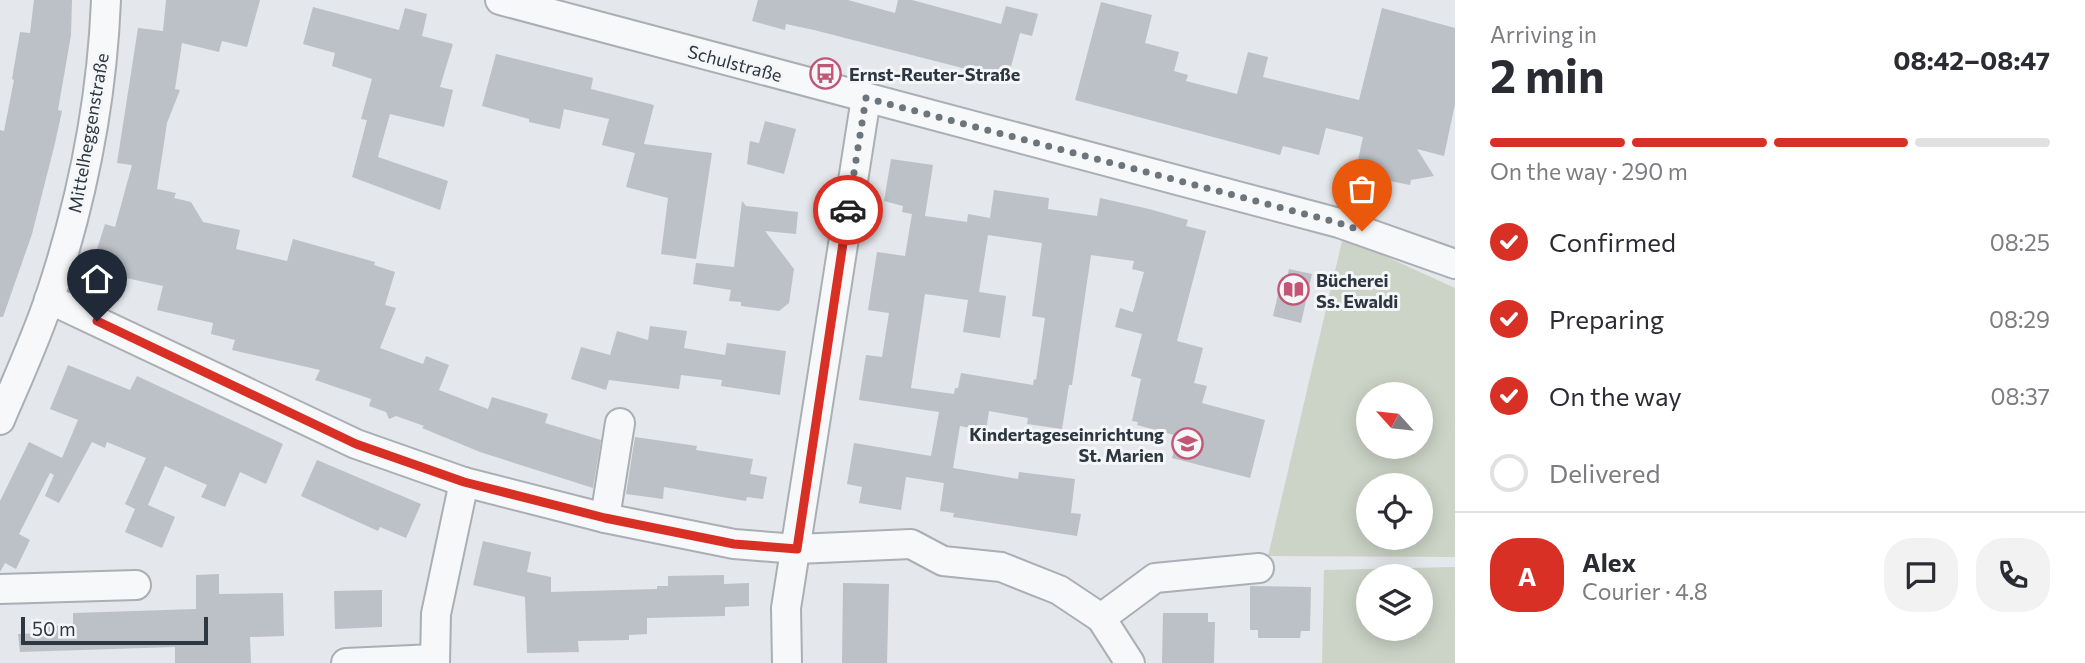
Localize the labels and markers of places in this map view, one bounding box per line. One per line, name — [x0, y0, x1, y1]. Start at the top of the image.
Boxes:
bus stop icon: Ernst-Reuter-Straße — [809, 57, 843, 91]
place label: Ernst-Reuter-Straße — [849, 63, 1020, 85]
pin — [1332, 159, 1392, 231]
pin — [67, 249, 127, 321]
place label: Bücherei Ss. Ewaldi — [1316, 269, 1398, 312]
library icon: Bücherei Ss. Ewaldi — [1276, 273, 1310, 307]
place label: Kindertageseinrichtung St. Marien — [969, 423, 1164, 466]
school or university icon: Kindertageseinrichtung St. Marien — [1170, 427, 1204, 461]

